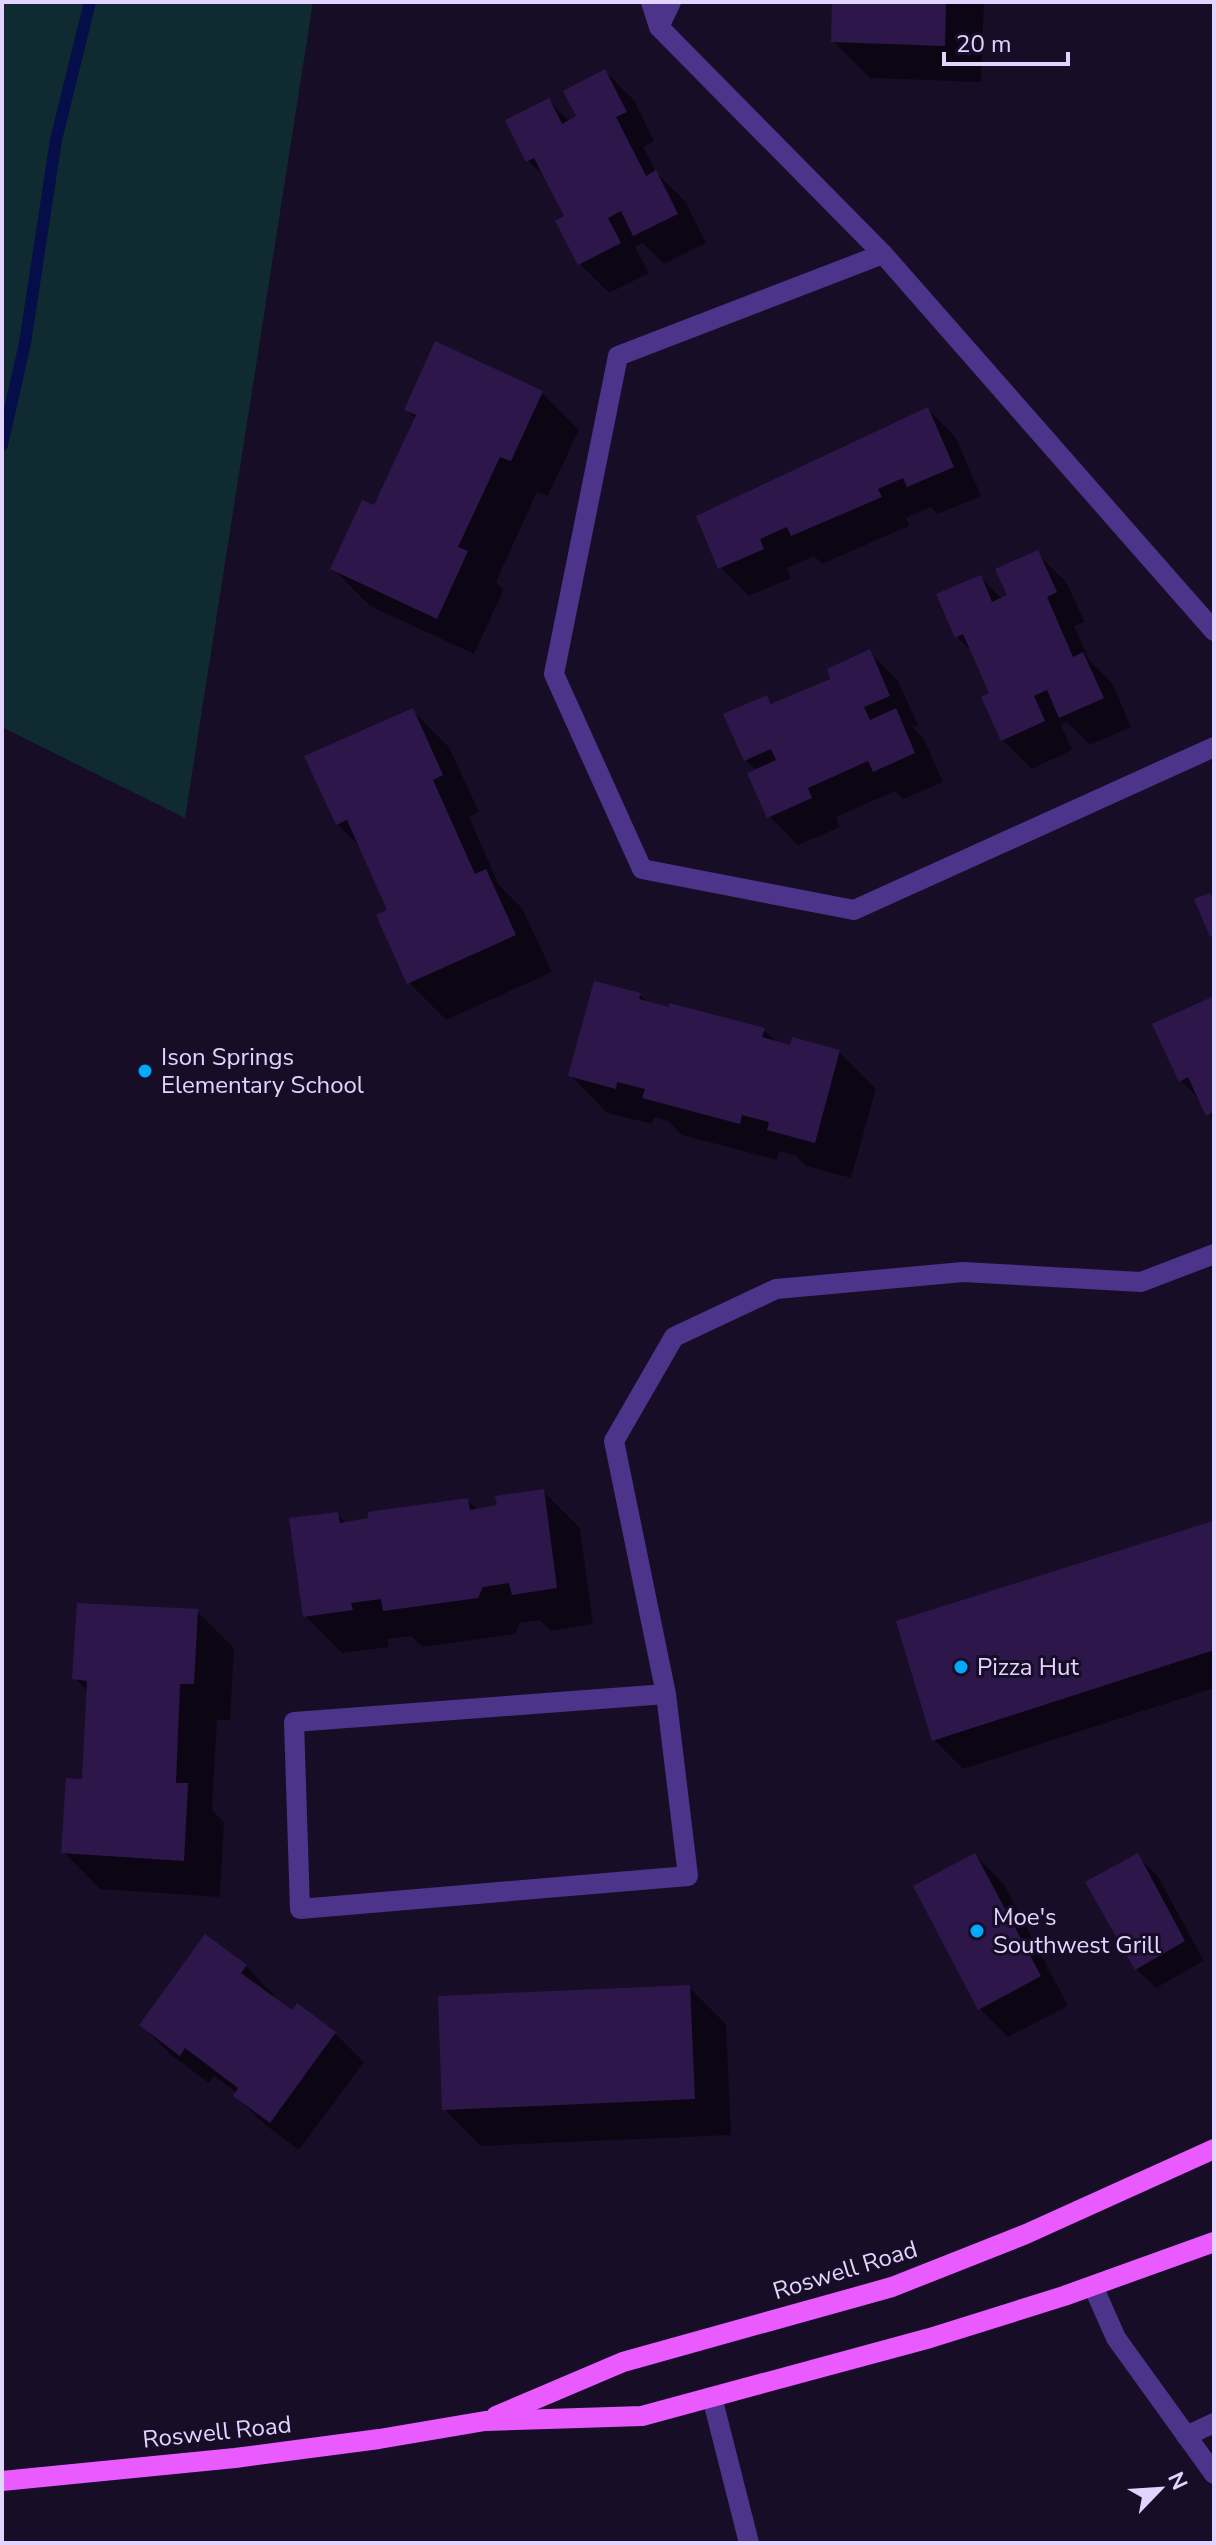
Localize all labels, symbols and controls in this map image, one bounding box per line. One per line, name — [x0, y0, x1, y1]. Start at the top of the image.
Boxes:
scale bar — [944, 16, 1068, 66]
text: 20 m — [956, 28, 1012, 60]
place label: Ison Springs Elementary School — [161, 1041, 364, 1101]
marker: Ison Springs Elementary School — [136, 1062, 154, 1080]
place label: Pizza Hut — [977, 1651, 1079, 1683]
marker: Pizza Hut — [952, 1658, 970, 1676]
place label: Moe's Southwest Grill — [993, 1901, 1161, 1961]
marker: Moe's Southwest Grill — [968, 1922, 986, 1940]
street label: Roswell Road — [769, 2233, 921, 2307]
street label: Roswell Road — [141, 2408, 293, 2456]
north arrow — [1120, 2449, 1200, 2529]
text: N — [1160, 2467, 1194, 2495]

